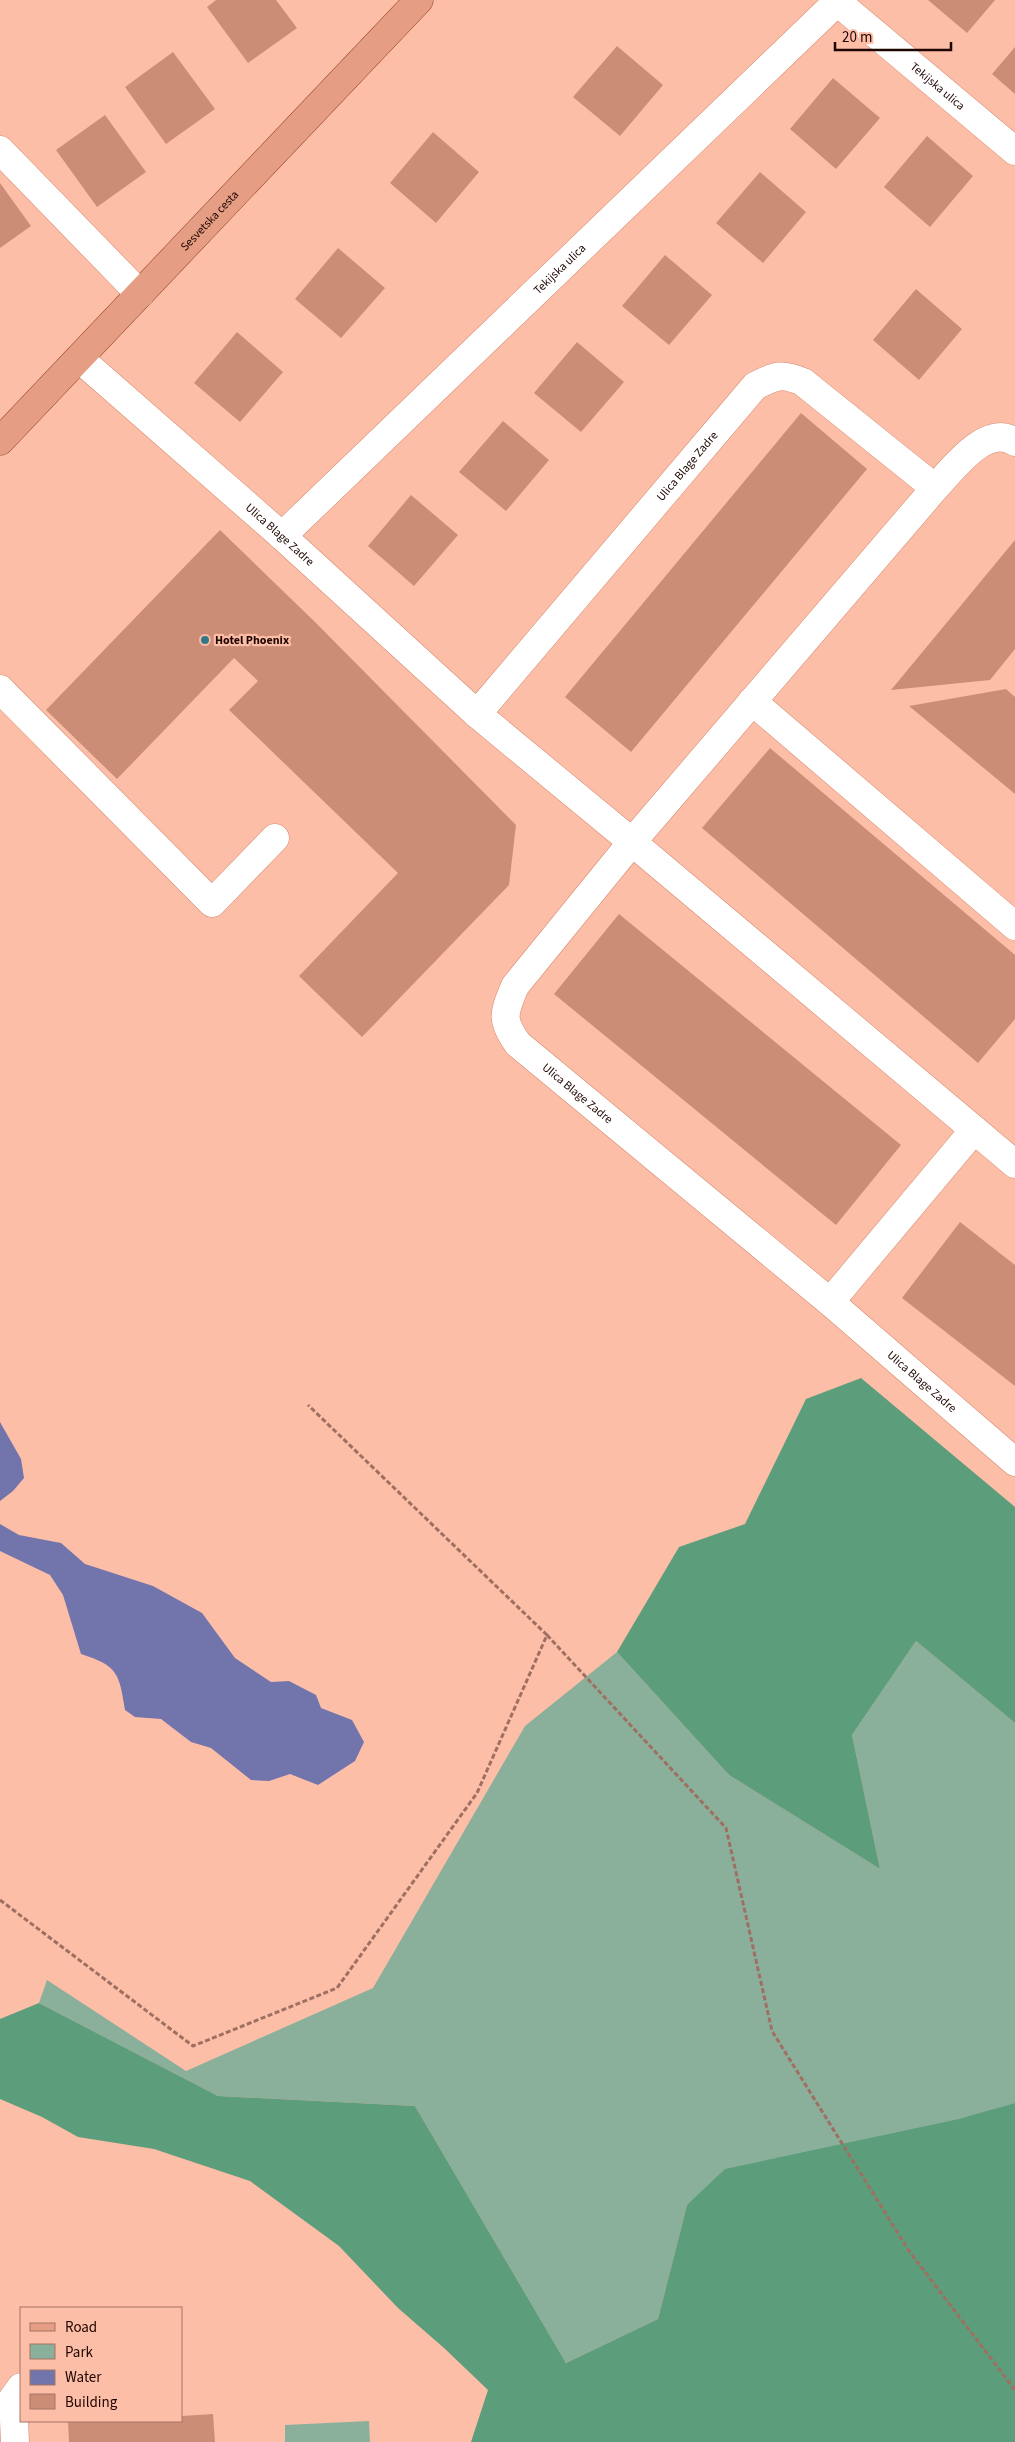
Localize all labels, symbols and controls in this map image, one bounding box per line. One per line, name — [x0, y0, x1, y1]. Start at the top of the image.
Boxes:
scale bar — [835, 20, 951, 52]
text: 20 m — [842, 27, 872, 48]
street label: Tekijska ulica — [907, 58, 969, 114]
street label: Sesvetska cesta — [176, 187, 242, 255]
street label: Tekijska ulica — [529, 240, 589, 298]
street label: Ulica Blage Zadre — [653, 427, 722, 505]
street label: Ulica Blage Zadre — [242, 499, 318, 570]
place label: Hotel Phoenix — [215, 632, 289, 649]
marker: Hotel Phoenix — [199, 634, 211, 646]
street label: Ulica Blage Zadre — [539, 1059, 617, 1128]
street label: Ulica Blage Zadre — [883, 1347, 960, 1416]
legend — [20, 2307, 182, 2422]
text: Road — [65, 2317, 97, 2338]
text: Park — [65, 2342, 94, 2363]
text: Water — [65, 2367, 102, 2388]
text: Building — [65, 2392, 118, 2413]

